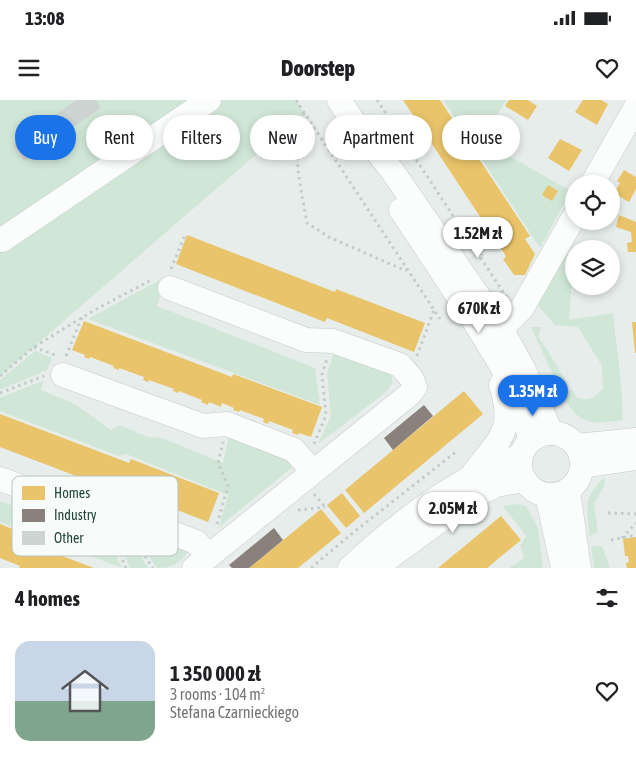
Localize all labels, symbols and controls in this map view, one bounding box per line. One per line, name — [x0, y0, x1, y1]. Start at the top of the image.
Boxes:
text: 13:08 — [25, 7, 64, 29]
icon: menu — [15, 54, 43, 82]
icon: heart — [593, 54, 621, 82]
text: Doorstep — [281, 55, 355, 81]
chip: Buy — [15, 115, 76, 160]
chip: Rent — [86, 115, 153, 160]
chip: Filters — [163, 115, 240, 160]
chip: New — [250, 115, 315, 160]
chip: Apartment — [325, 115, 432, 160]
chip: House — [442, 115, 520, 160]
map controls — [565, 175, 620, 295]
button: locate — [565, 175, 620, 230]
pin: 1.52M zł — [426, 216, 530, 259]
text: 1.52M zł — [454, 224, 502, 242]
button: layers — [565, 240, 620, 295]
pin: 670K zł — [433, 292, 525, 334]
text: 670K zł — [458, 299, 500, 317]
pin: 1.35M zł — [481, 374, 585, 417]
text: 1.35M zł — [509, 382, 557, 400]
legend — [12, 476, 178, 556]
text: Homes — [54, 485, 90, 501]
pin: 2.05M zł — [401, 492, 505, 534]
text: 2.05M zł — [429, 499, 477, 517]
text: Industry — [54, 507, 97, 523]
text: Other — [54, 530, 84, 546]
icon: filters — [593, 584, 621, 612]
text: 4 homes — [15, 586, 80, 610]
icon: home — [55, 661, 115, 721]
text: 1 350 000 zł — [170, 661, 261, 685]
icon: heart — [593, 677, 621, 705]
text: 3 rooms · 104 m² — [170, 685, 265, 703]
text: Stefana Czarnieckiego — [170, 703, 299, 721]

